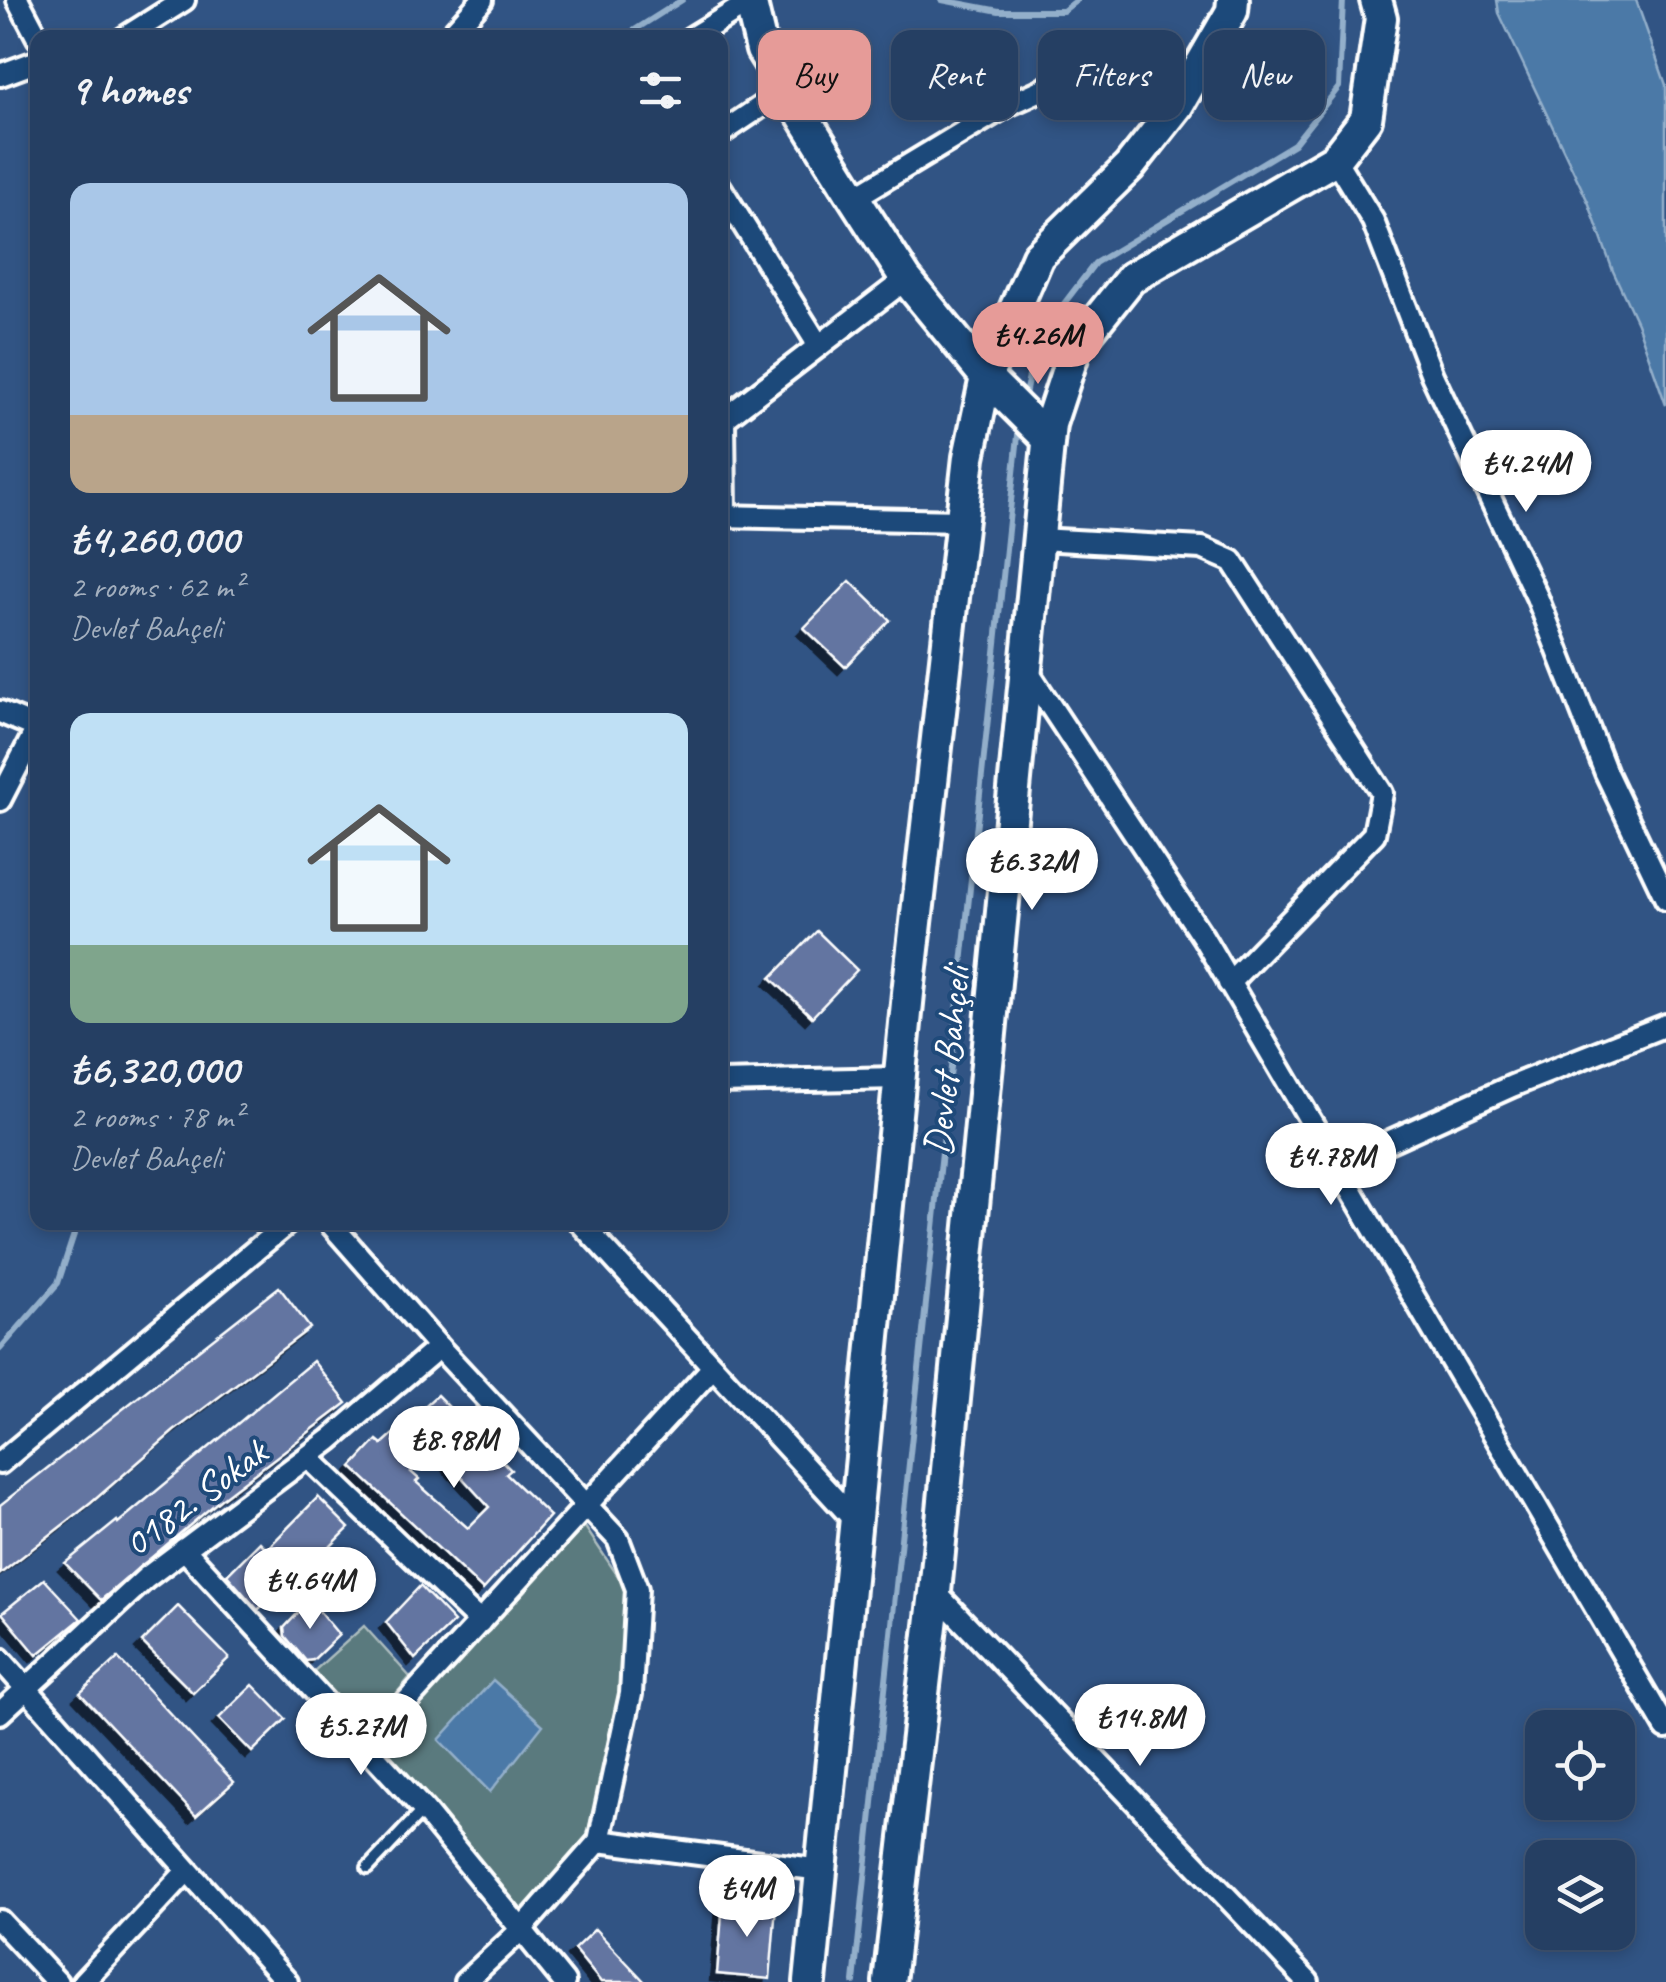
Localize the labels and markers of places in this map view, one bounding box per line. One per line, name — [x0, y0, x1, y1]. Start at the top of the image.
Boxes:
pin: ₺4.26M — [957, 302, 1119, 387]
pin: ₺4.24M — [1445, 430, 1607, 515]
pin: ₺6.32M — [951, 828, 1113, 913]
pin: ₺4.78M — [1250, 1123, 1412, 1208]
pin: ₺8.98M — [373, 1406, 535, 1491]
pin: ₺4.64M — [229, 1547, 391, 1632]
pin: ₺14.8M — [1059, 1684, 1221, 1769]
pin: ₺5.27M — [280, 1693, 442, 1778]
pin: ₺4M — [699, 1855, 795, 1940]

